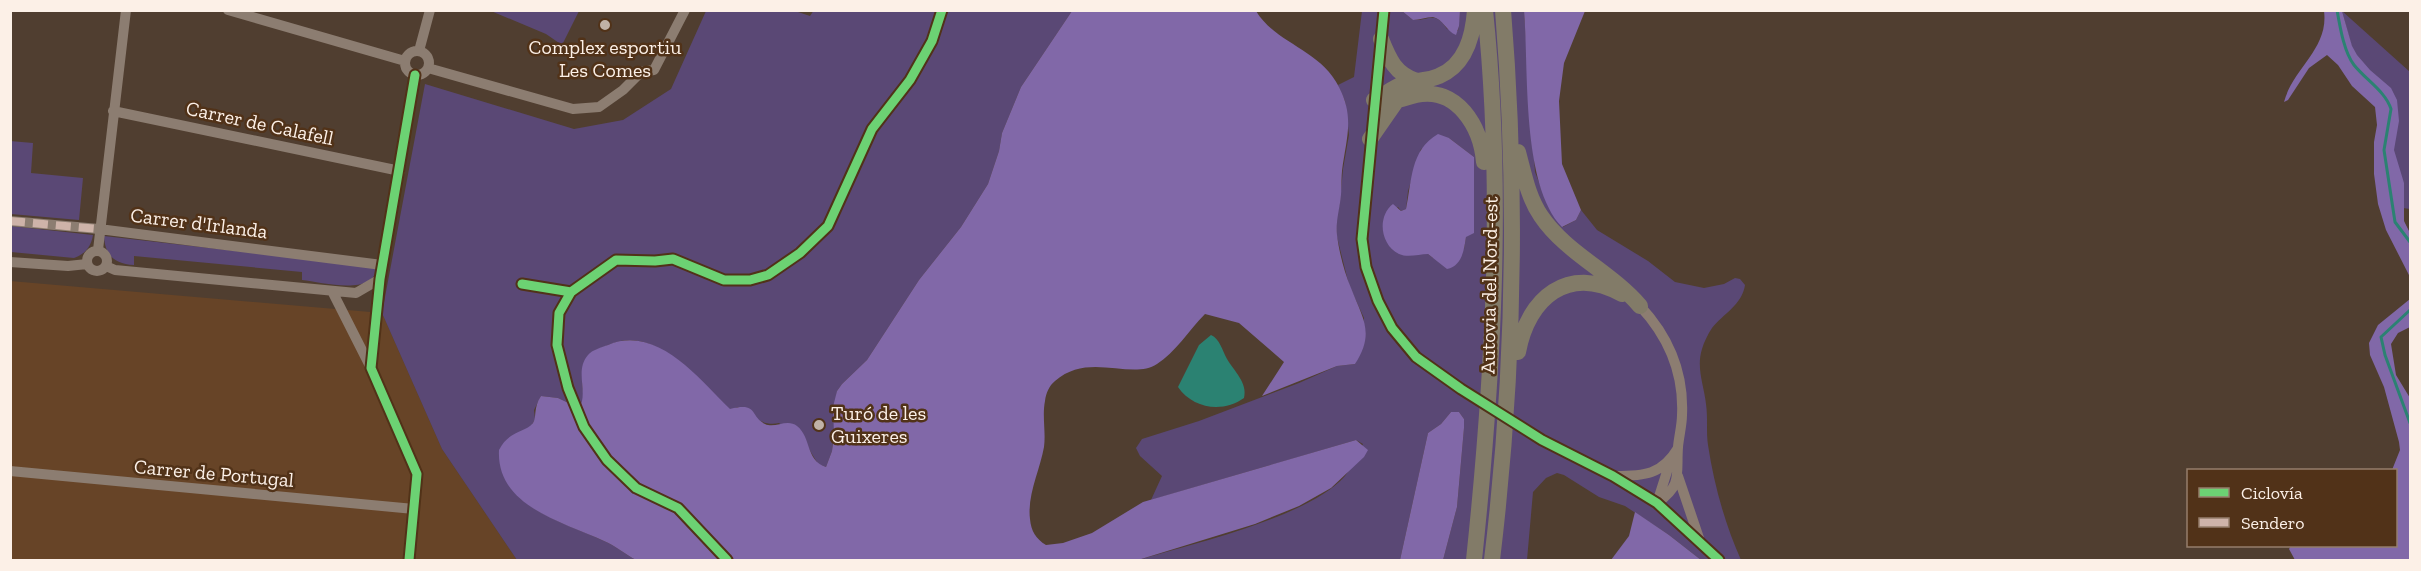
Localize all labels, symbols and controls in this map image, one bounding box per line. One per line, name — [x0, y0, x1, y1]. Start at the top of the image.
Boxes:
marker: Complex esportiu Les Comes — [598, 18, 612, 32]
place label: Complex esportiu Les Comes — [529, 35, 681, 82]
street label: Carrer de Calafell — [184, 96, 336, 150]
street label: Autovia del Nord-est — [1475, 195, 1503, 374]
street label: Carrer d'Irlanda — [129, 203, 269, 243]
place label: Turó de les Guixeres — [831, 401, 926, 448]
marker: Turó de les Guixeres — [812, 418, 826, 432]
street label: Carrer de Portugal — [133, 454, 295, 492]
legend — [2187, 469, 2397, 547]
text: Ciclovía — [2241, 482, 2303, 504]
text: Sendero — [2241, 512, 2305, 534]

